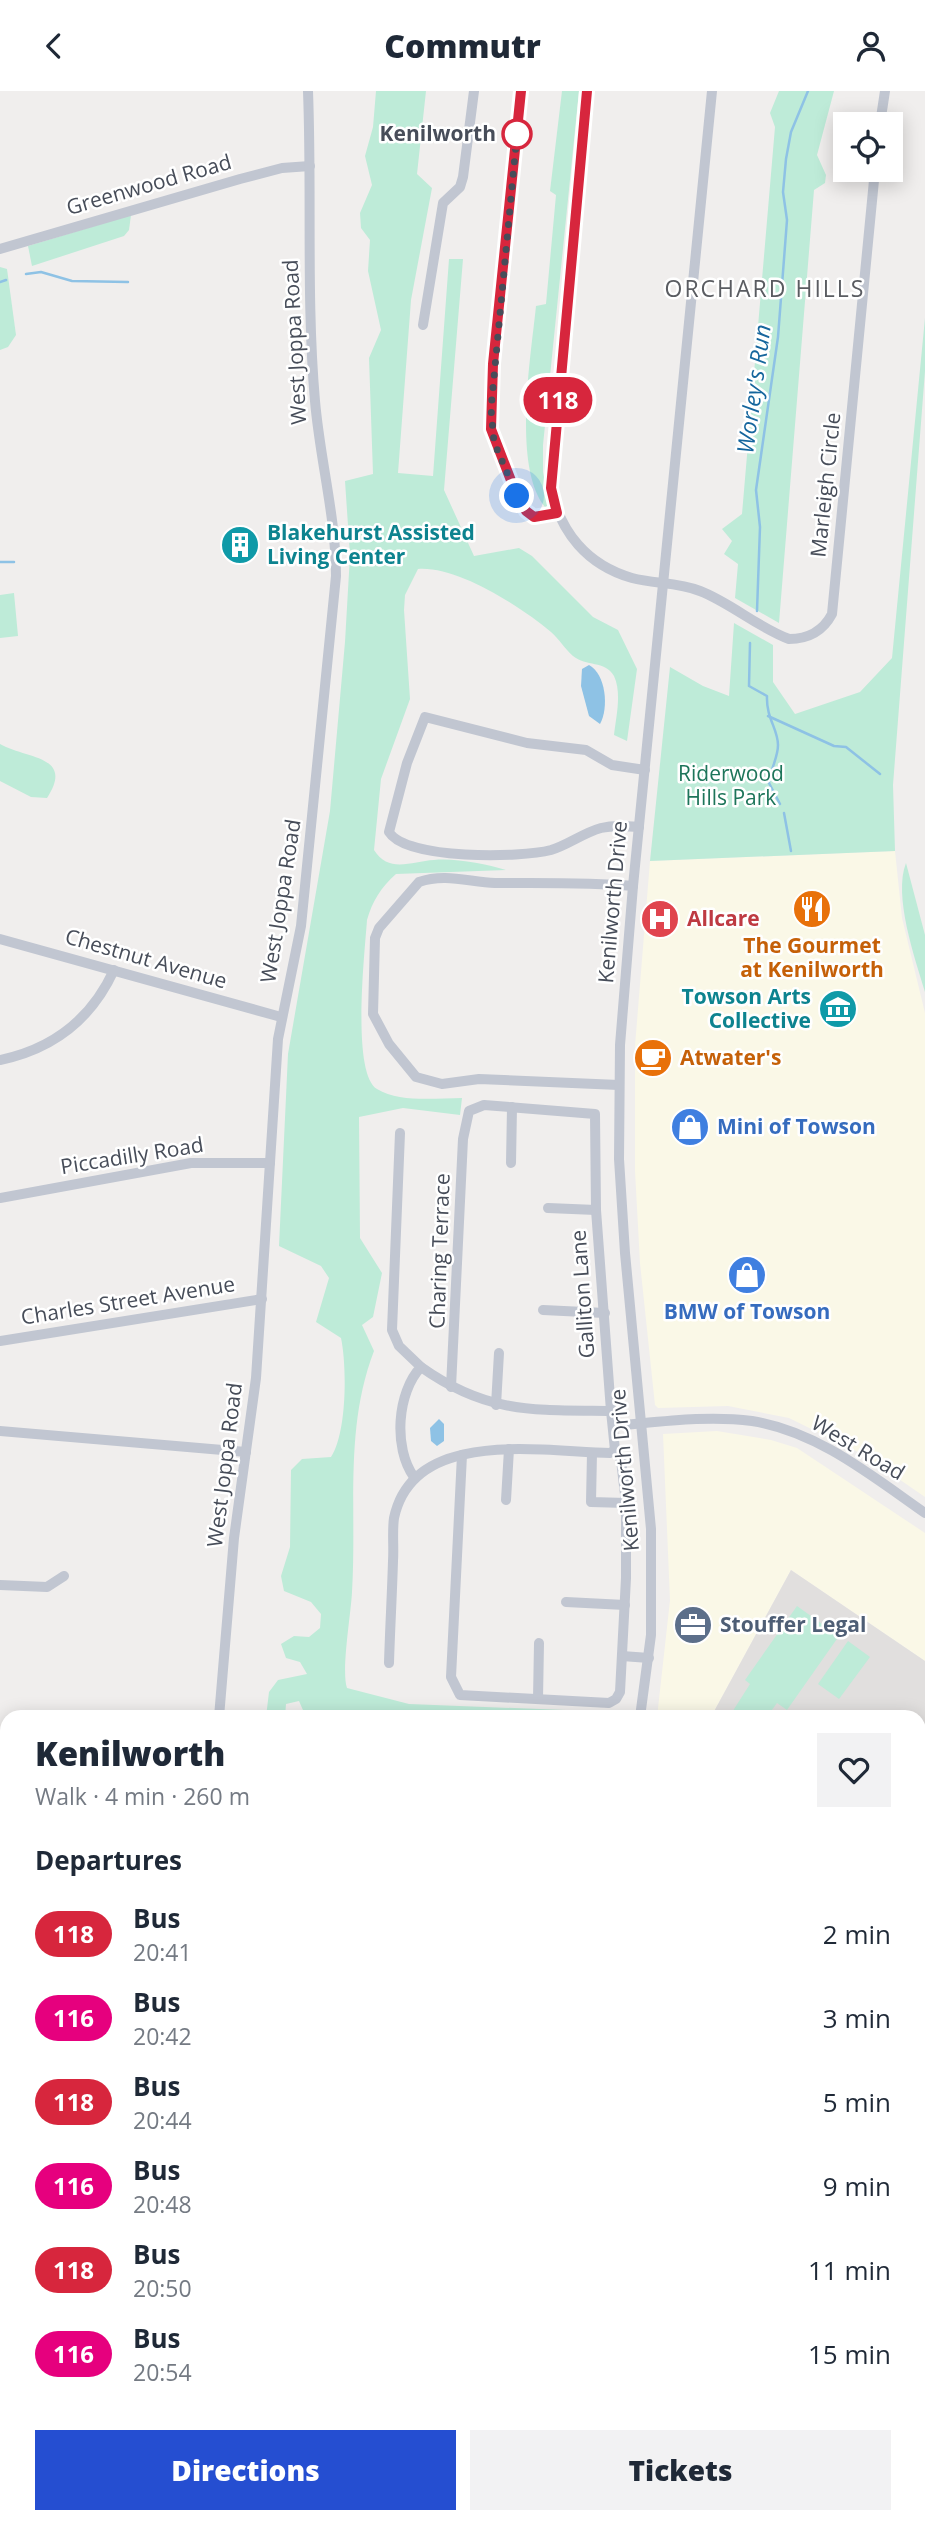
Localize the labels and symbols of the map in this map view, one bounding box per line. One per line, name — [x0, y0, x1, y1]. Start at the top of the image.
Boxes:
place label: Kenilworth — [380, 119, 496, 147]
marker: Kenilworth — [502, 119, 532, 149]
street label: Greenwood Road — [63, 147, 234, 221]
street label: West Joppa Road — [276, 259, 312, 425]
district label: ORCHARD HILLS — [665, 272, 865, 304]
water label: Worley's Run — [728, 322, 778, 455]
line badge: 118 — [518, 377, 598, 423]
street label: Marleigh Circle — [803, 411, 847, 559]
your location — [499, 478, 534, 513]
place label: Blakehurst Assisted Living Center — [267, 518, 475, 570]
building icon: Blakehurst Assisted Living Center — [219, 524, 261, 566]
park label: Riderwood Hills Park — [678, 759, 784, 811]
street label: West Joppa Road — [253, 817, 307, 985]
street label: Kenilworth Drive — [591, 820, 633, 984]
restaurant icon: The Gourmet at Kenilworth — [791, 888, 833, 930]
hospital icon: Allcare — [639, 898, 681, 940]
place label: Allcare — [687, 904, 760, 932]
street label: Chestnut Avenue — [62, 922, 230, 995]
place label: The Gourmet at Kenilworth — [740, 931, 884, 983]
place label: Towson Arts Collective — [682, 982, 811, 1034]
museum icon: Towson Arts Collective — [817, 988, 859, 1030]
cafe icon: Atwater's — [632, 1037, 674, 1079]
place label: Atwater's — [680, 1043, 781, 1071]
shop icon: Mini of Towson — [669, 1106, 711, 1148]
place label: Mini of Towson — [717, 1112, 876, 1140]
street label: Piccadilly Road — [58, 1130, 205, 1180]
street label: Charing Terrace — [422, 1173, 456, 1329]
street label: Galliton Lane — [564, 1229, 600, 1359]
shop icon: BMW of Towson — [726, 1254, 768, 1296]
street label: Charles Street Avenue — [19, 1269, 237, 1331]
place label: BMW of Towson — [664, 1297, 830, 1325]
street label: West Joppa Road — [200, 1381, 248, 1549]
street label: Kenilworth Drive — [603, 1388, 645, 1552]
street label: West Road — [807, 1408, 910, 1486]
office icon: Stouffer Legal — [672, 1604, 714, 1646]
place label: Stouffer Legal — [720, 1610, 866, 1638]

